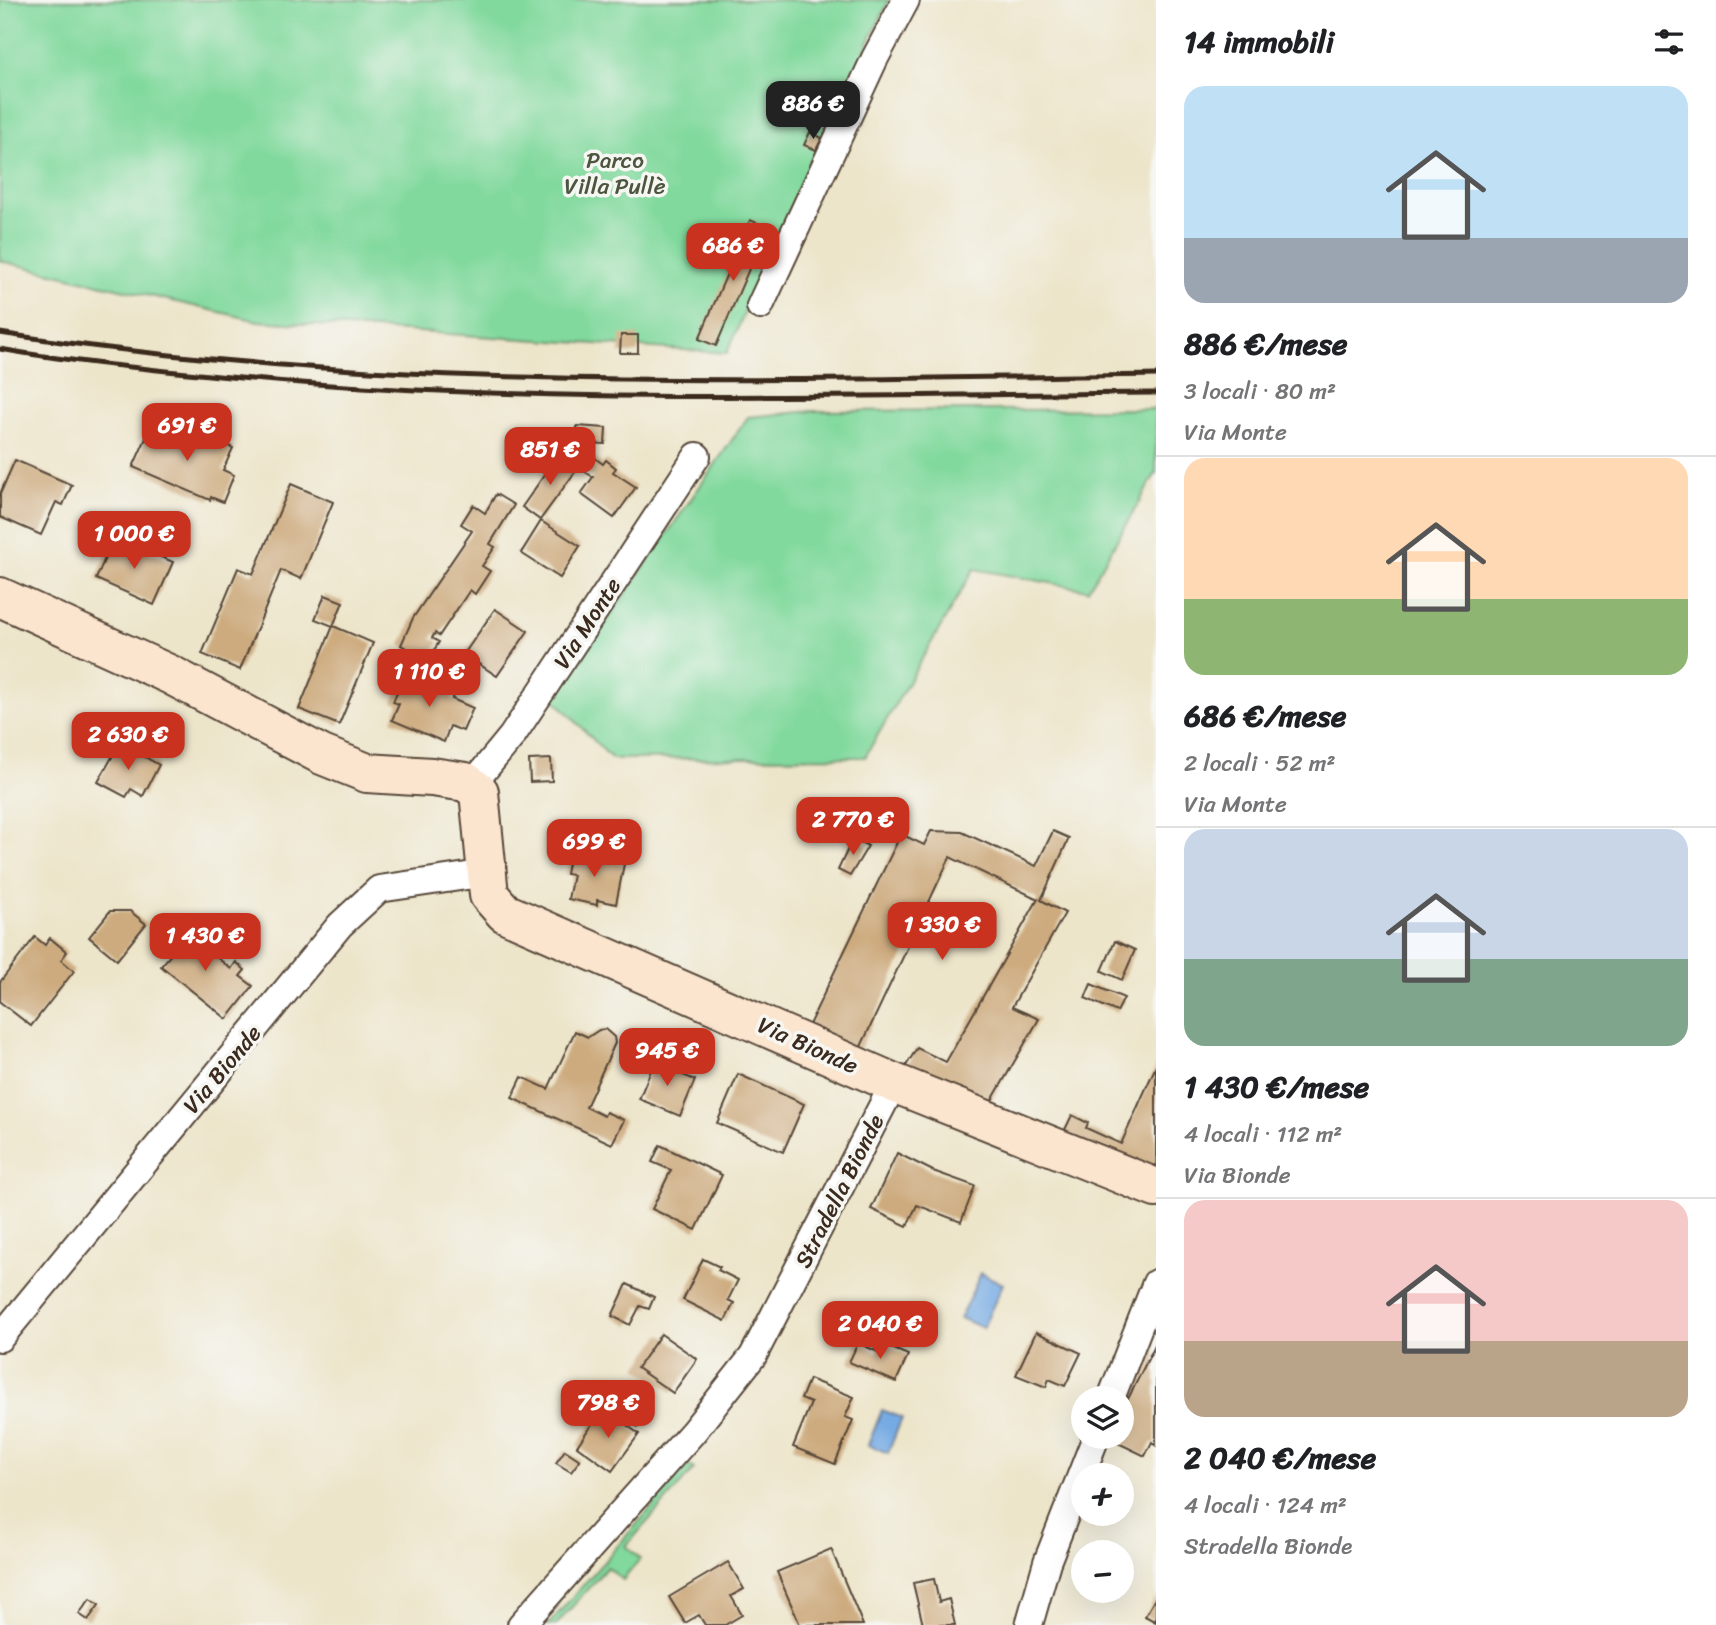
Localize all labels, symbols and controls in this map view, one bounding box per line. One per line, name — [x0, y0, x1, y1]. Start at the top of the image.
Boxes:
text: 14 immobili — [1184, 15, 1334, 69]
icon: filters — [1650, 23, 1688, 61]
pin: 886 € — [764, 82, 862, 141]
text: 886 € — [782, 83, 844, 124]
icon: home — [1373, 132, 1499, 258]
park label: Parco Villa Pullè — [564, 140, 666, 207]
pin: 686 € — [684, 224, 782, 283]
text: 686 € — [702, 225, 764, 266]
text: 886 €/mese — [1184, 317, 1348, 371]
text: 3 locali · 80 m² — [1184, 371, 1336, 412]
pin: 691 € — [138, 404, 236, 463]
text: 691 € — [158, 405, 216, 446]
text: Via Monte — [1184, 412, 1287, 453]
pin: 851 € — [501, 428, 599, 487]
text: 851 € — [520, 429, 580, 470]
icon: home — [1373, 504, 1499, 630]
pin: 1 000 € — [69, 512, 199, 571]
text: 1 000 € — [94, 513, 174, 554]
street label: Via Monte — [542, 569, 633, 678]
pin: 1 110 € — [364, 650, 494, 709]
text: 1 110 € — [393, 651, 465, 692]
text: 686 €/mese — [1184, 689, 1346, 743]
pin: 2 630 € — [63, 712, 193, 772]
text: 2 630 € — [88, 714, 168, 755]
text: 2 locali · 52 m² — [1184, 743, 1336, 784]
text: Via Monte — [1184, 784, 1287, 825]
pin: 2 770 € — [788, 798, 918, 857]
text: 2 770 € — [812, 799, 894, 840]
pin: 699 € — [545, 820, 643, 879]
text: 699 € — [563, 821, 625, 862]
icon: home — [1373, 875, 1499, 1001]
pin: 1 330 € — [877, 902, 1007, 962]
text: 1 330 € — [904, 904, 980, 945]
pin: 1 430 € — [140, 914, 270, 973]
text: 1 430 € — [166, 915, 244, 956]
street label: Via Bionde — [751, 1005, 865, 1086]
street label: Via Bionde — [172, 1015, 272, 1123]
pin: 945 € — [618, 1028, 716, 1088]
text: 945 € — [635, 1030, 699, 1071]
text: 1 430 €/mese — [1184, 1060, 1369, 1114]
street label: Stradella Bionde — [783, 1107, 896, 1276]
text: 4 locali · 112 m² — [1184, 1114, 1342, 1155]
text: Via Bionde — [1184, 1155, 1291, 1196]
icon: home — [1373, 1246, 1499, 1372]
pin: 2 040 € — [815, 1302, 945, 1361]
text: 2 040 € — [838, 1303, 922, 1344]
pin: 798 € — [559, 1380, 657, 1440]
text: 798 € — [577, 1382, 639, 1423]
map controls — [1071, 1386, 1134, 1603]
button: layers — [1071, 1386, 1134, 1449]
text: 2 040 €/mese — [1184, 1431, 1376, 1485]
button: + — [1071, 1463, 1134, 1526]
text: 4 locali · 124 m² — [1184, 1485, 1347, 1526]
text: Stradella Bionde — [1184, 1526, 1352, 1567]
button: − — [1071, 1540, 1134, 1603]

